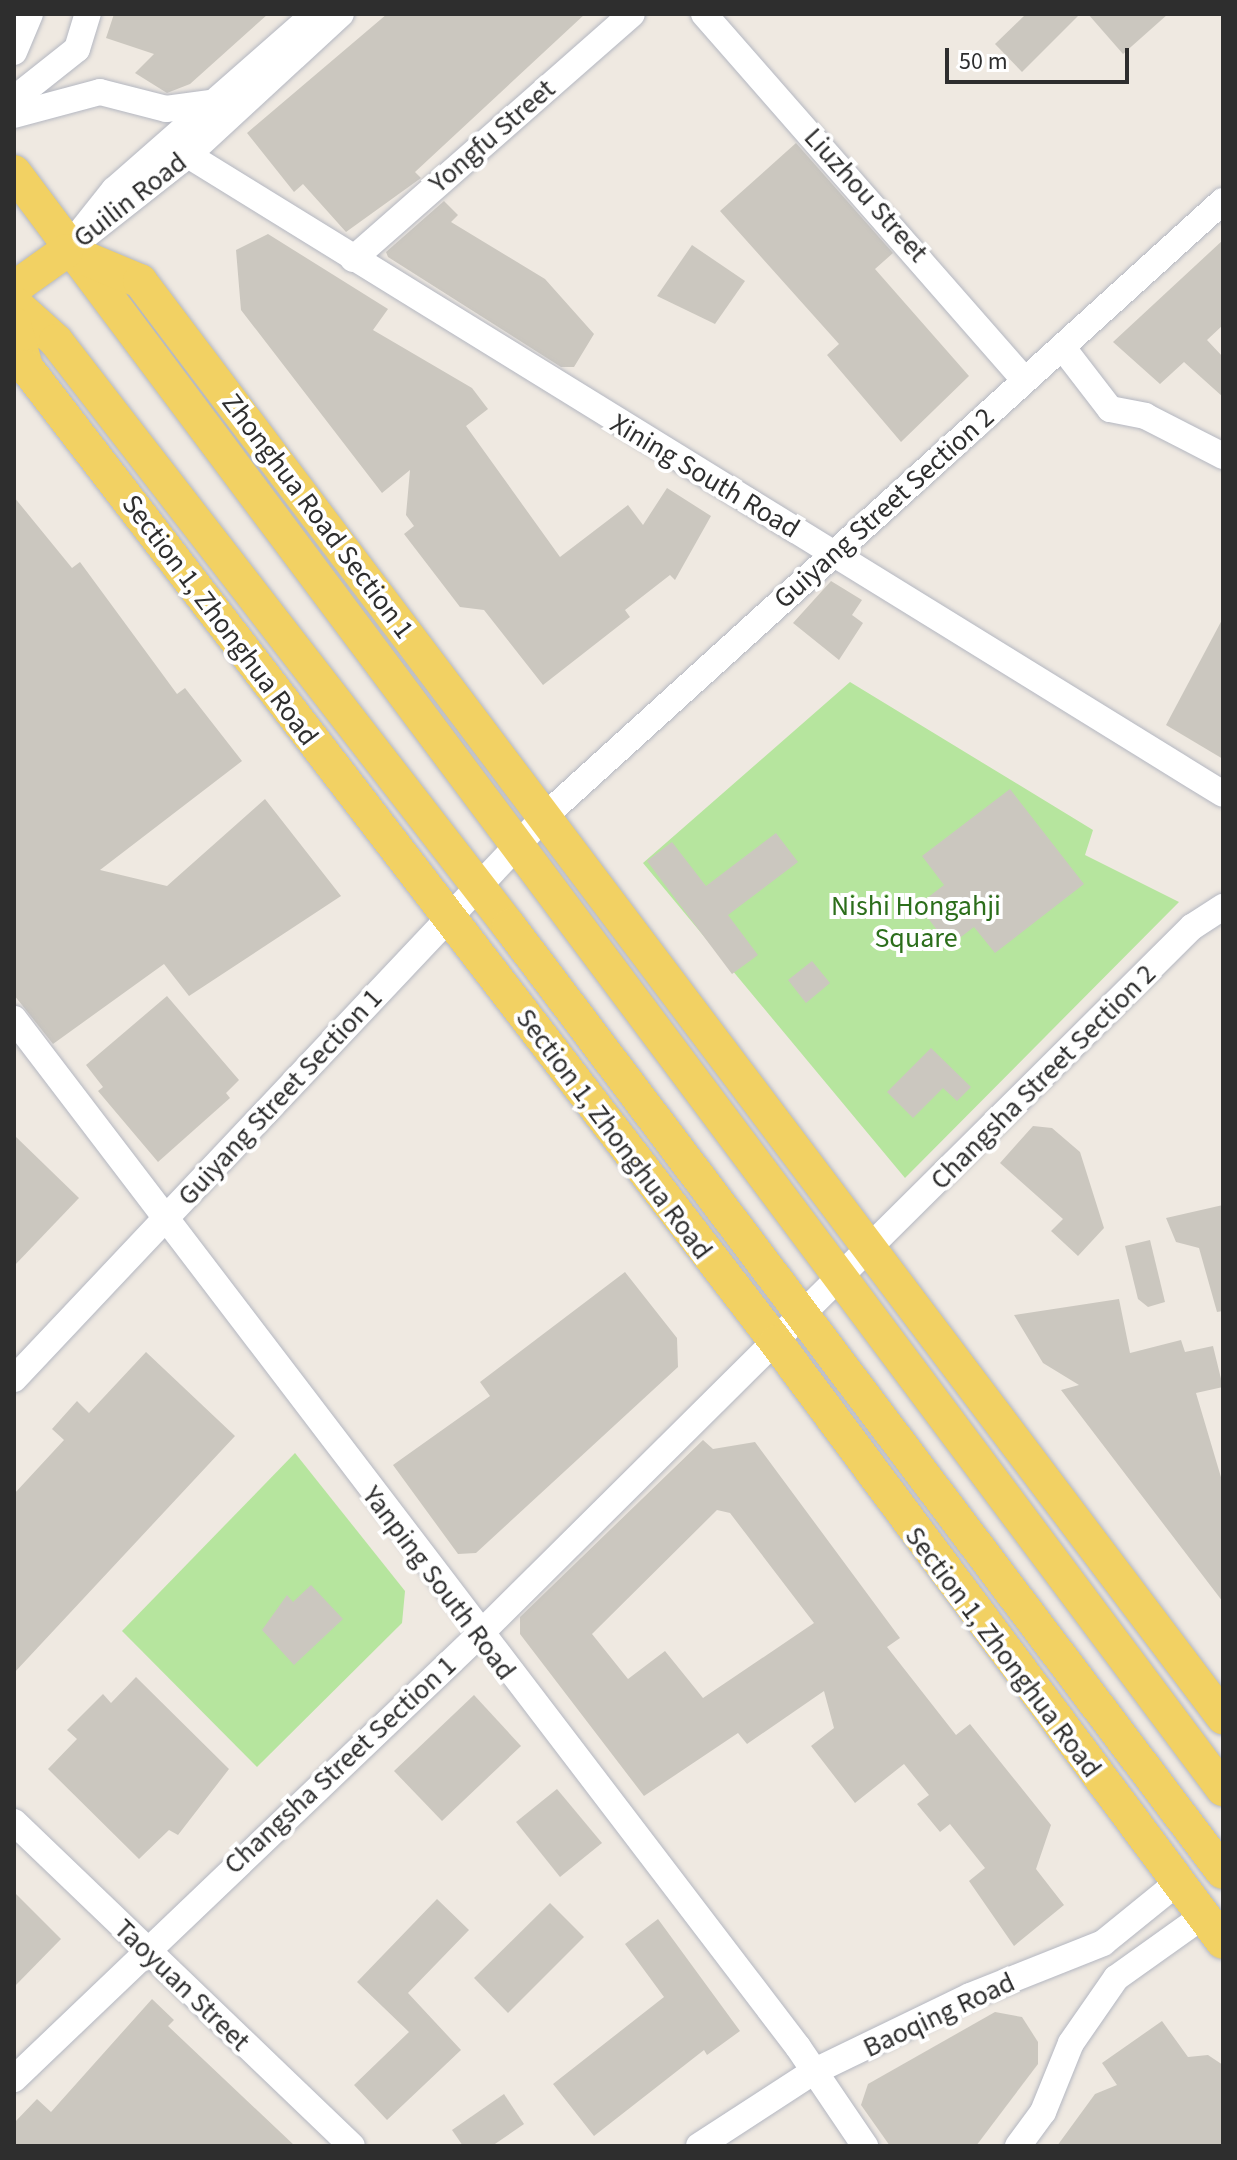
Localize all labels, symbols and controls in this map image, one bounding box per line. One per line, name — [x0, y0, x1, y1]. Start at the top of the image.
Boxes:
scale bar — [949, 32, 1133, 82]
text: 50 m — [959, 44, 1008, 79]
street label: Yongfu Street — [422, 72, 562, 200]
street label: Liuzhou Street — [797, 121, 935, 269]
street label: Guilin Road — [67, 145, 193, 255]
street label: Zhonghua Road Section 1 — [215, 387, 421, 645]
street label: Guiyang Street Section 2 — [767, 400, 1001, 616]
street label: Xining South Road — [605, 406, 805, 546]
street label: Section 1, Zhonghua Road — [115, 488, 325, 752]
park label: Nishi Hongahji Square — [831, 889, 1001, 955]
street label: Changsha Street Section 2 — [923, 957, 1163, 1197]
street label: Guiyang Street Section 1 — [171, 982, 389, 1212]
street label: Section 1, Zhonghua Road — [509, 1002, 719, 1266]
street label: Yanping South Road — [355, 1479, 523, 1687]
street label: Section 1, Zhonghua Road — [898, 1520, 1108, 1784]
street label: Changsha Street Section 1 — [217, 1649, 463, 1881]
street label: Taoyuan Street — [107, 1912, 257, 2058]
street label: Baoqing Road — [858, 1965, 1020, 2065]

